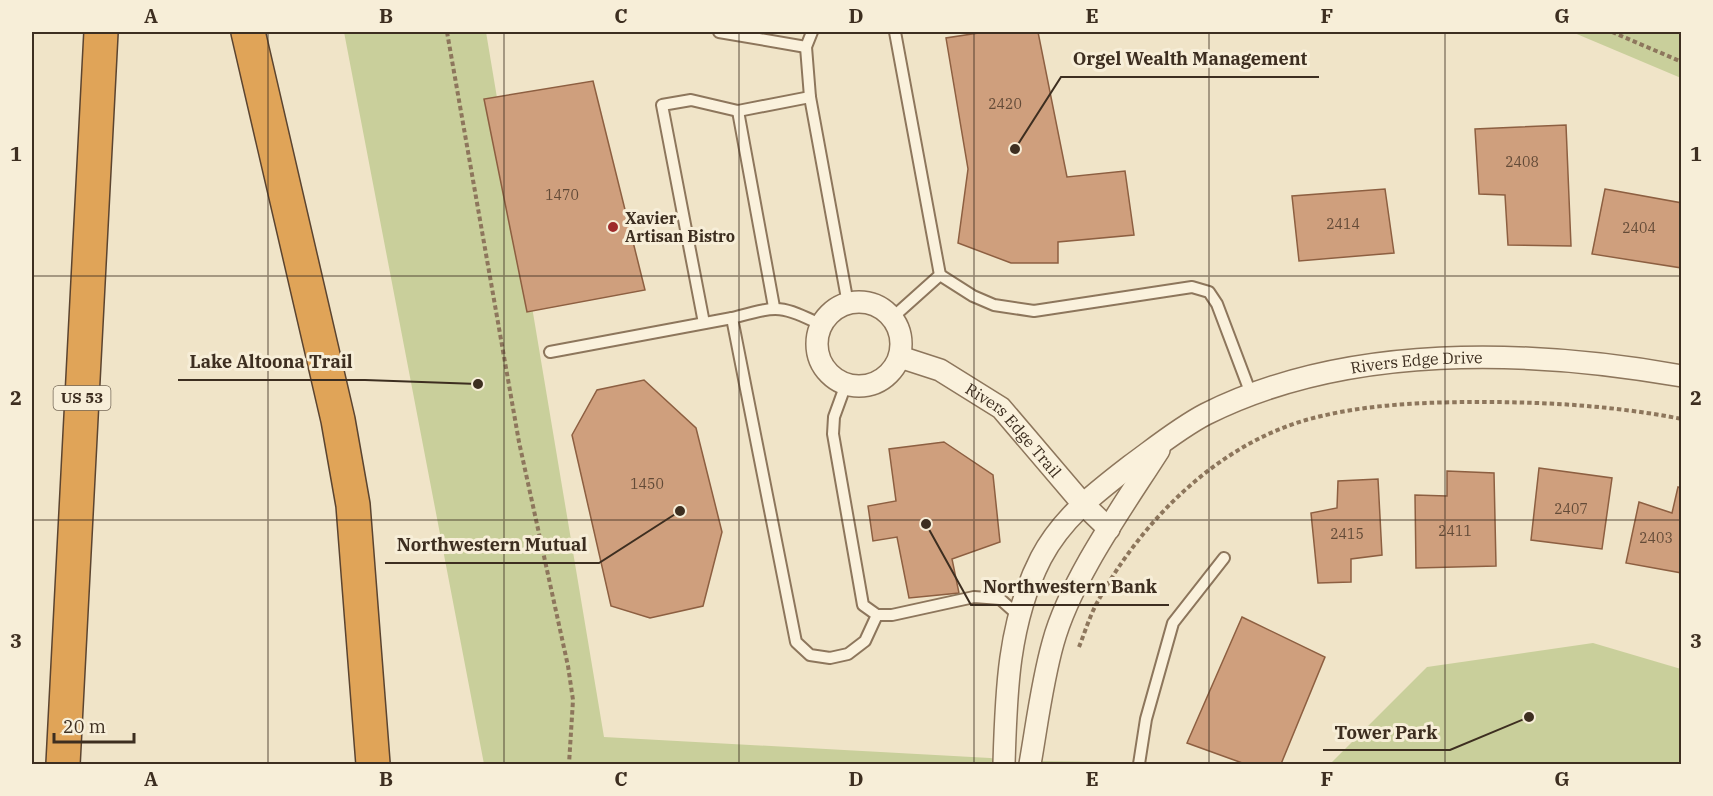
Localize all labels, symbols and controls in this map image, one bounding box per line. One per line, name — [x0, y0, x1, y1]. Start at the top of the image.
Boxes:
text: A — [144, 2, 158, 29]
text: B — [379, 2, 393, 29]
text: C — [614, 2, 628, 29]
text: D — [848, 2, 864, 29]
text: E — [1085, 2, 1099, 29]
text: F — [1321, 2, 1333, 29]
text: G — [1554, 2, 1570, 29]
callout: Orgel Wealth Management — [1061, 41, 1319, 77]
text: Orgel Wealth Management — [1073, 47, 1308, 70]
house number: 2420 — [988, 95, 1022, 113]
text: 1 — [10, 140, 22, 167]
text: 1 — [1690, 140, 1702, 167]
house number: 2408 — [1505, 153, 1539, 171]
house number: 1470 — [545, 186, 579, 204]
place label: Xavier Artisan Bistro — [625, 208, 735, 246]
house number: 2414 — [1326, 215, 1360, 233]
house number: 2404 — [1622, 219, 1656, 237]
marker: Xavier Artisan Bistro — [606, 220, 620, 234]
callout: Lake Altoona Trail — [178, 344, 365, 380]
street label: Rivers Edge Drive — [1349, 347, 1483, 378]
text: Lake Altoona Trail — [189, 350, 353, 373]
street label: Rivers Edge Trail — [962, 378, 1066, 482]
text: 2 — [10, 384, 22, 411]
text: 2 — [1690, 384, 1702, 411]
road number: US 53 — [54, 386, 110, 410]
house number: 1450 — [630, 475, 664, 493]
house number: 2407 — [1554, 500, 1588, 518]
house number: 2411 — [1438, 522, 1472, 540]
house number: 2415 — [1330, 525, 1364, 543]
callout: Northwestern Mutual — [385, 527, 599, 563]
house number: 2403 — [1639, 529, 1673, 547]
text: Northwestern Mutual — [397, 533, 587, 556]
callout: Northwestern Bank — [971, 569, 1169, 605]
text: Northwestern Bank — [983, 575, 1158, 598]
text: 3 — [10, 627, 22, 654]
text: 3 — [1690, 627, 1702, 654]
scale bar — [54, 706, 134, 744]
callout: Tower Park — [1323, 714, 1450, 750]
text: 20 m — [63, 715, 106, 738]
text: Tower Park — [1335, 721, 1438, 744]
text: A — [144, 765, 158, 792]
text: B — [379, 765, 393, 792]
text: C — [614, 765, 628, 792]
text: D — [848, 765, 864, 792]
text: E — [1085, 765, 1099, 792]
text: F — [1321, 765, 1333, 792]
text: G — [1554, 765, 1570, 792]

